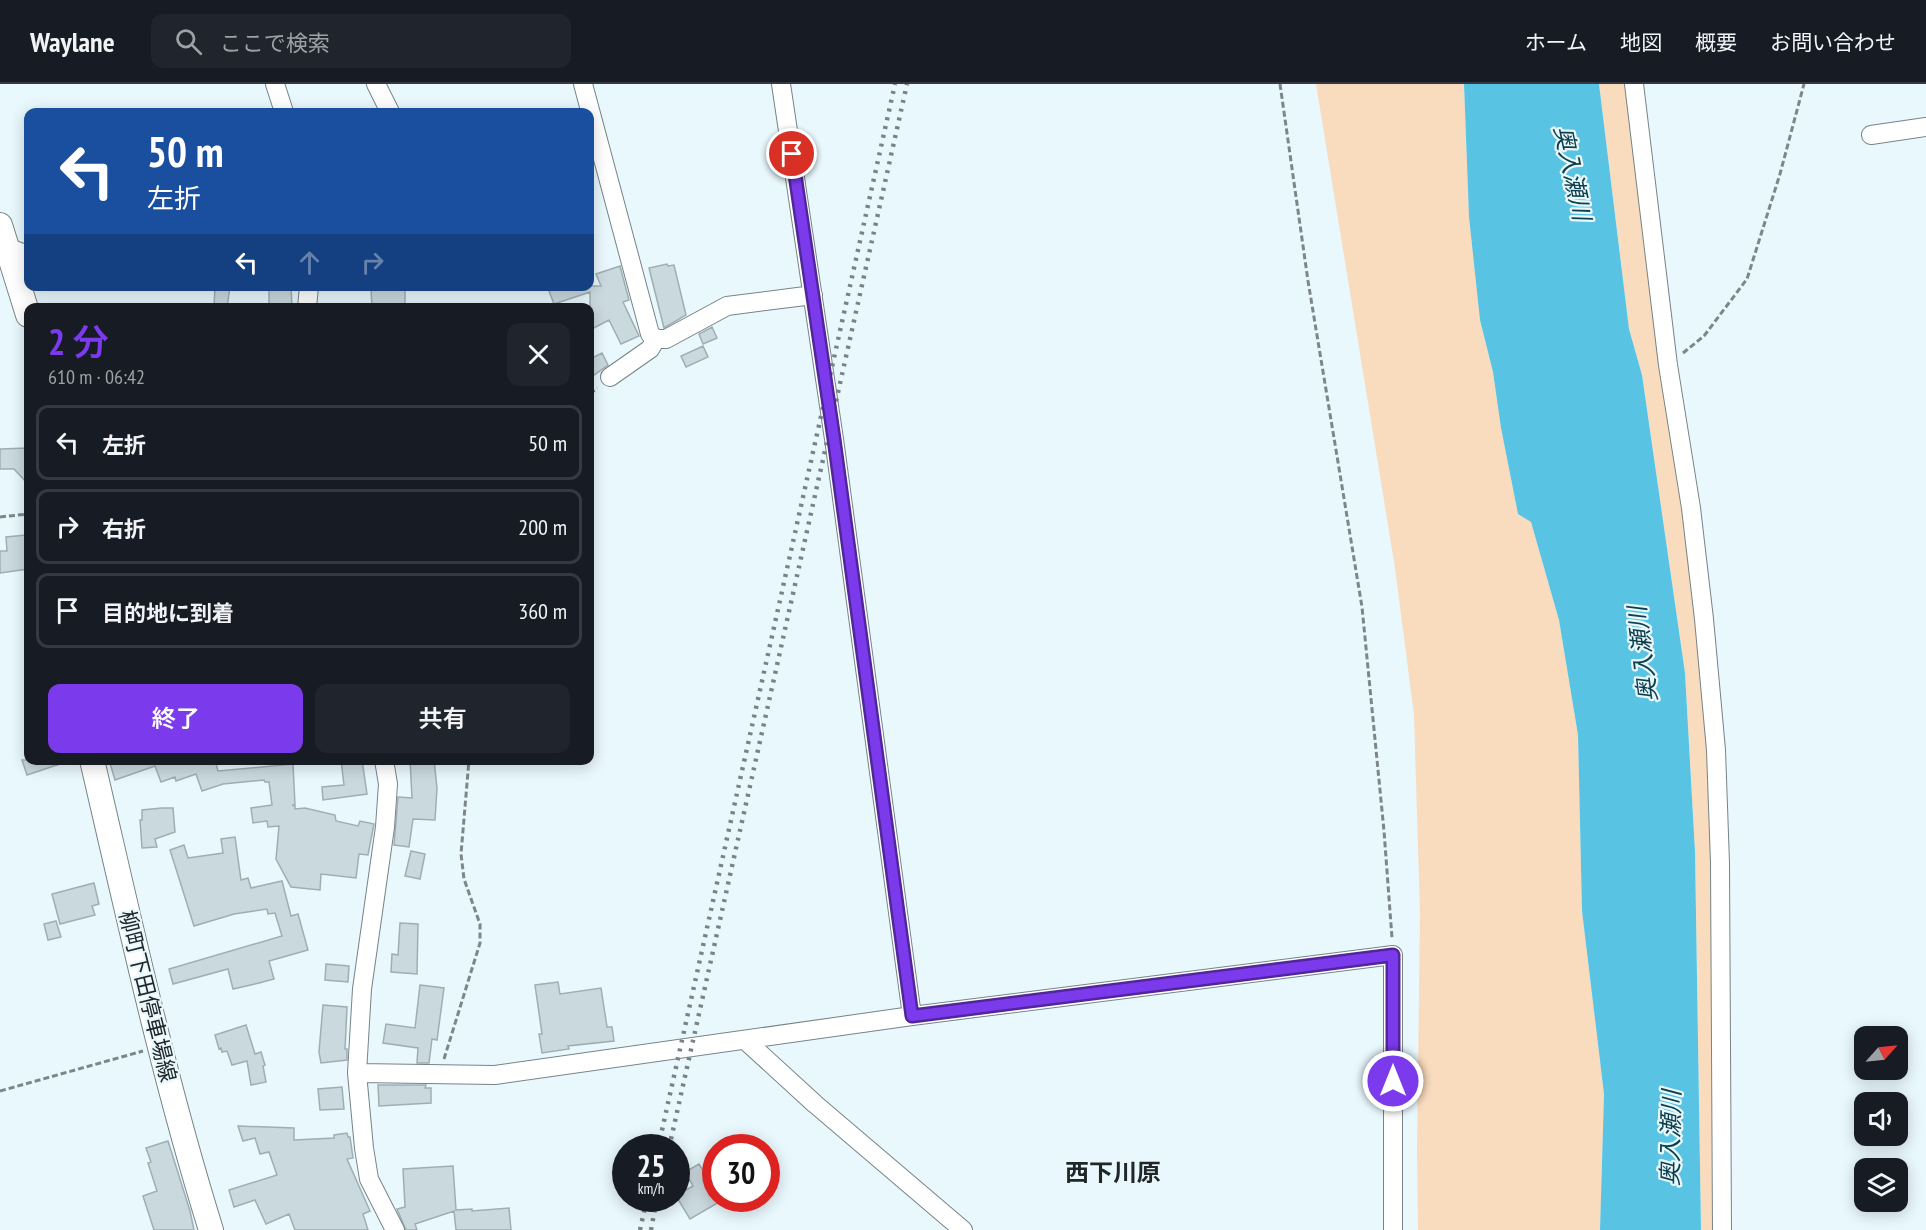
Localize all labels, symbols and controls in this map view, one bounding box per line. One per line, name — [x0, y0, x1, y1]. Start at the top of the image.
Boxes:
search box — [151, 14, 571, 68]
text: Waylane — [30, 23, 115, 60]
icon: search — [172, 25, 205, 58]
text: ここで検索 — [220, 29, 330, 57]
text: ホーム — [1525, 29, 1587, 56]
text: 地図 — [1620, 29, 1662, 56]
text: 概要 — [1695, 29, 1737, 56]
text: お問い合わせ — [1770, 29, 1896, 56]
water label: 奥入瀬川 — [1547, 123, 1598, 226]
text: 50 m — [147, 124, 224, 179]
pin — [766, 128, 817, 179]
icon: left — [48, 132, 126, 210]
icon: arrive — [775, 137, 808, 170]
text: 左折 — [147, 181, 201, 215]
icon: left — [230, 246, 263, 279]
icon: ahead — [293, 246, 326, 279]
icon: right — [356, 246, 389, 279]
text: 2 分 — [48, 318, 109, 365]
button: close — [507, 323, 570, 386]
text: 610 m · 06:42 — [48, 364, 145, 390]
icon: left — [51, 426, 84, 459]
text: 50 m — [528, 429, 567, 457]
text: 左折 — [102, 431, 146, 459]
icon: right — [51, 510, 84, 543]
text: 200 m — [518, 513, 567, 541]
text: 右折 — [102, 515, 146, 543]
icon: arrive — [51, 594, 84, 627]
text: 360 m — [518, 597, 567, 625]
text: 目的地に到着 — [102, 599, 234, 627]
water label: 奥入瀬川 — [1621, 602, 1664, 704]
button: 終了 — [48, 684, 303, 753]
button: 共有 — [315, 684, 570, 753]
street label: 柳町下田停車場線 — [113, 907, 183, 1085]
north arrow — [1854, 1026, 1908, 1080]
map controls — [1854, 1026, 1908, 1212]
position arrow — [1361, 1049, 1425, 1113]
water label: 奥入瀬川 — [1654, 1087, 1687, 1186]
button: sound — [1854, 1092, 1908, 1146]
speed limit sign: 30 — [702, 1134, 780, 1212]
text: 25 — [637, 1146, 665, 1185]
district label: 西下川原 — [1065, 1157, 1161, 1188]
button: layers — [1854, 1158, 1908, 1212]
text: km/h — [638, 1179, 664, 1198]

